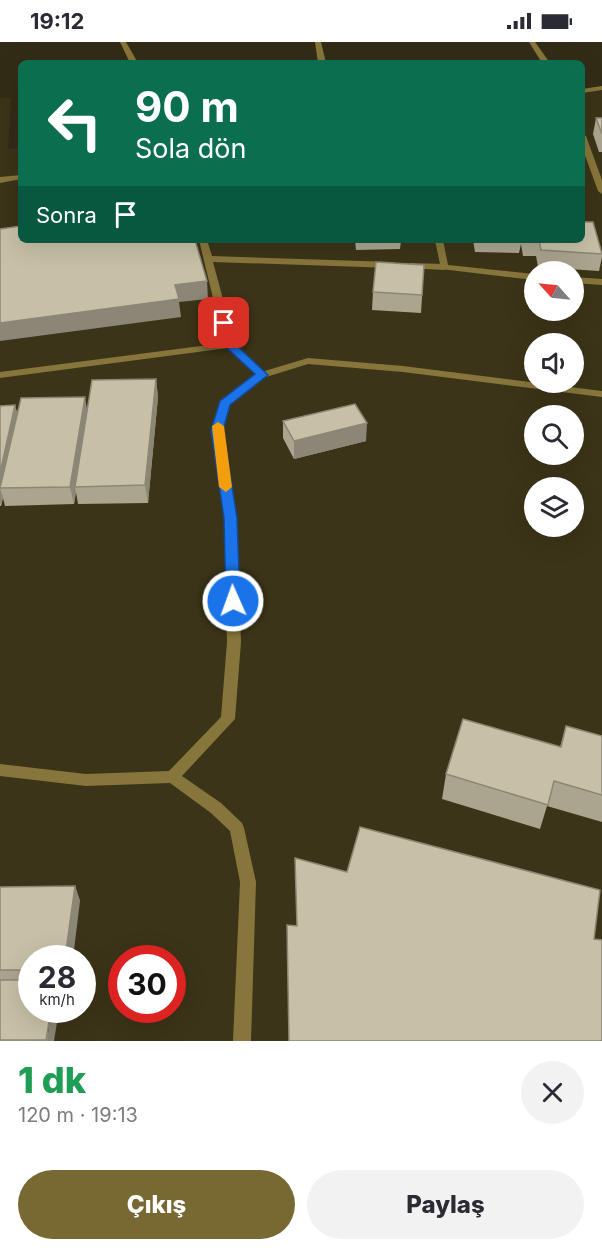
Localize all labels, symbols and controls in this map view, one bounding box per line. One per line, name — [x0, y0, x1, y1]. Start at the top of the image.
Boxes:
text: 19:12 — [30, 8, 84, 34]
text: 90 m — [135, 81, 239, 132]
icon: left — [36, 84, 114, 162]
text: Sola dön — [135, 132, 246, 165]
icon: arrive — [109, 198, 142, 231]
text: Sonra — [36, 202, 97, 228]
north arrow — [524, 261, 584, 321]
map controls — [524, 261, 584, 537]
pin — [198, 297, 249, 348]
icon: arrive — [207, 306, 240, 339]
button: sound — [524, 333, 584, 393]
button: search — [524, 405, 584, 465]
button: layers — [524, 477, 584, 537]
position arrow — [201, 569, 265, 633]
speed limit sign: 30 — [108, 945, 186, 1023]
text: 28 — [38, 959, 76, 995]
text: km/h — [39, 990, 75, 1009]
text: 1 dk — [18, 1058, 86, 1102]
button: close — [521, 1061, 584, 1124]
text: 120 m · 19:13 — [18, 1103, 138, 1127]
button: Çıkış — [18, 1170, 295, 1239]
button: Paylaş — [307, 1170, 584, 1239]

